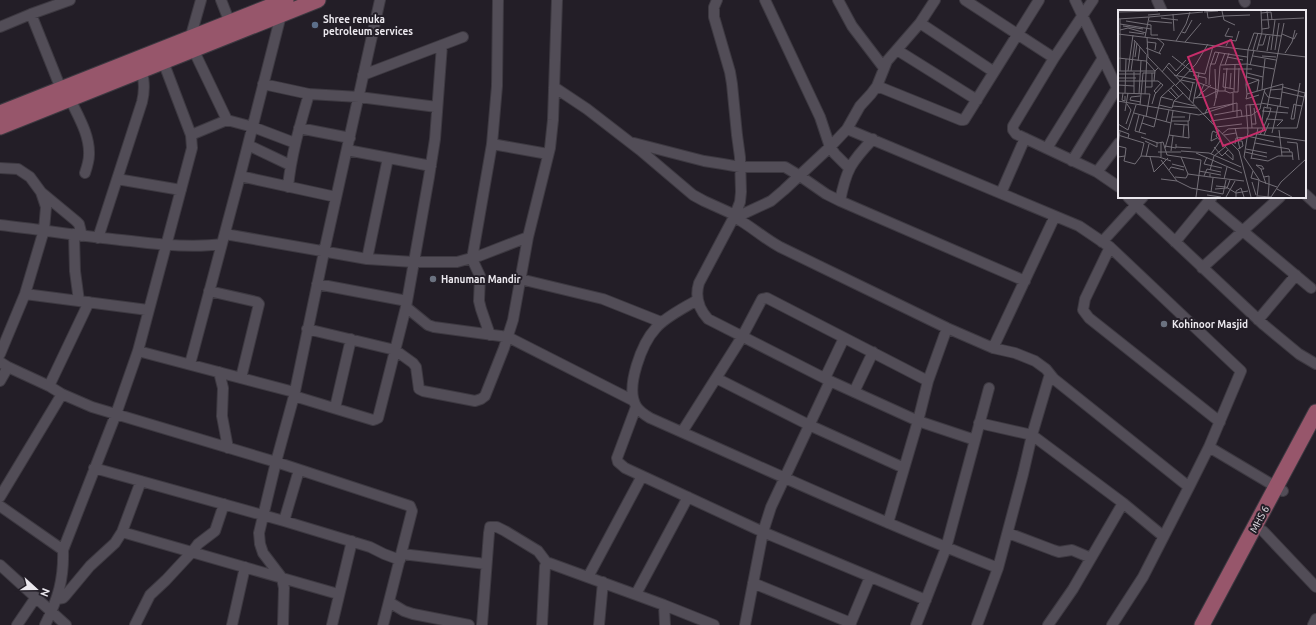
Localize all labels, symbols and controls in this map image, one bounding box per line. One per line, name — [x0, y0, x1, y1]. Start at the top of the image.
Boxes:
inset map — [1118, 10, 1306, 198]
place label: Shree renuka petroleum services — [323, 14, 413, 37]
marker: Shree renuka petroleum services — [310, 20, 320, 30]
marker: Hanuman Mandir — [428, 274, 438, 284]
place label: Hanuman Mandir — [441, 274, 522, 285]
marker: Kohinoor Masjid — [1159, 319, 1169, 329]
place label: Kohinoor Masjid — [1172, 319, 1248, 330]
street label: MHS 6 — [1248, 504, 1271, 535]
north arrow — [16, 569, 56, 609]
text: N — [38, 587, 52, 599]

